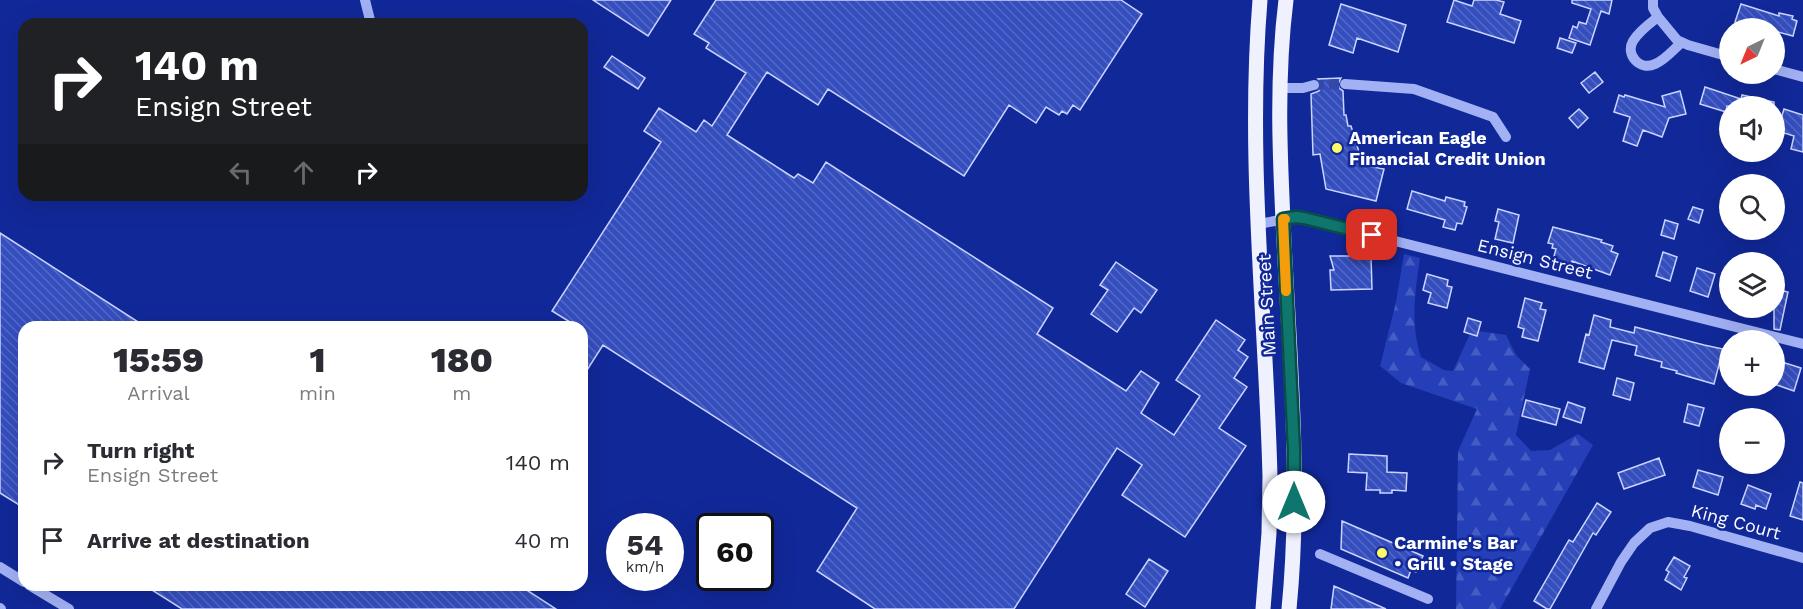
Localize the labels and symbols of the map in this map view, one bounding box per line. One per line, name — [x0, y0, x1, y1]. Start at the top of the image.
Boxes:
north arrow — [1719, 18, 1785, 84]
place label: American Eagle Financial Credit Union — [1349, 127, 1546, 169]
marker: American Eagle Financial Credit Union — [1330, 141, 1344, 155]
pin — [1346, 209, 1397, 260]
street label: Ensign Street — [1475, 234, 1595, 283]
street label: Main Street — [1253, 253, 1280, 356]
position arrow — [1262, 470, 1326, 534]
street label: King Court — [1689, 499, 1784, 544]
speed limit sign: 60 — [696, 513, 774, 591]
place label: Carmine's Bar • Grill • Stage — [1394, 532, 1518, 574]
marker: Carmine's Bar • Grill • Stage — [1375, 546, 1389, 560]

